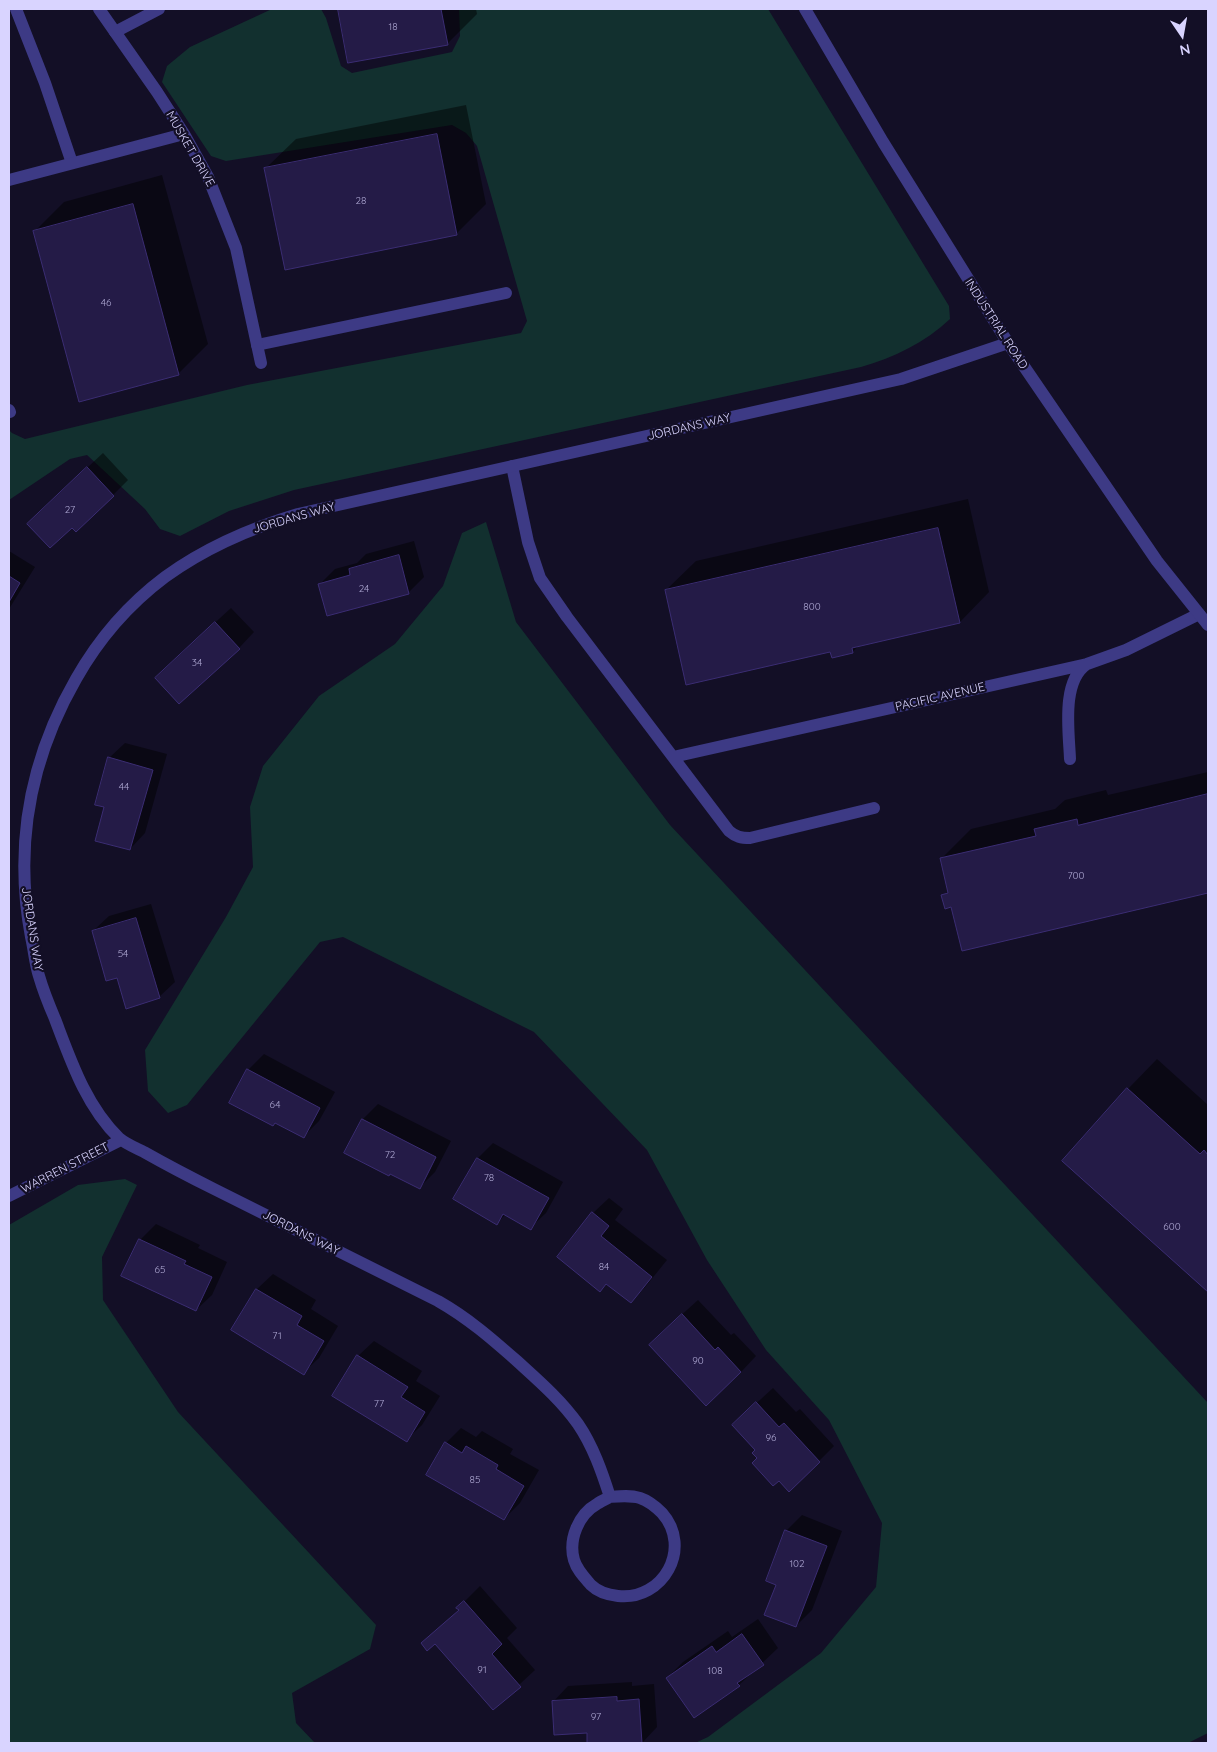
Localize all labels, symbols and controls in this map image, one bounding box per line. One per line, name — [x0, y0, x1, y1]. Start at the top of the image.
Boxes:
north arrow — [1157, 10, 1207, 60]
house number: 18 — [388, 21, 398, 33]
text: N — [1178, 40, 1192, 60]
street label: MUSKET DRIVE — [163, 109, 217, 189]
house number: 28 — [356, 195, 366, 207]
street label: INDUSTRIAL ROAD — [961, 276, 1031, 372]
house number: 46 — [101, 297, 111, 309]
street label: JORDANS WAY — [646, 410, 732, 444]
street label: JORDANS WAY — [251, 499, 337, 537]
house number: 27 — [65, 504, 75, 516]
house number: 24 — [359, 583, 369, 595]
house number: 800 — [803, 601, 821, 613]
house number: 34 — [192, 657, 202, 669]
street label: PACIFIC AVENUE — [894, 680, 986, 714]
house number: 44 — [119, 781, 129, 793]
house number: 700 — [1067, 870, 1085, 882]
street label: JORDANS WAY — [18, 886, 46, 972]
house number: 54 — [118, 948, 128, 960]
house number: 64 — [270, 1099, 280, 1111]
street label: WARREN STREET — [19, 1140, 111, 1196]
house number: 72 — [385, 1149, 395, 1161]
house number: 78 — [484, 1172, 494, 1184]
street label: JORDANS WAY — [260, 1207, 342, 1259]
house number: 600 — [1163, 1221, 1181, 1233]
house number: 84 — [599, 1261, 609, 1273]
house number: 65 — [155, 1264, 165, 1276]
house number: 71 — [272, 1330, 282, 1342]
house number: 90 — [692, 1355, 704, 1367]
house number: 77 — [374, 1398, 384, 1410]
house number: 96 — [766, 1432, 776, 1444]
house number: 85 — [470, 1474, 480, 1486]
house number: 102 — [789, 1558, 805, 1570]
house number: 91 — [477, 1664, 487, 1676]
house number: 108 — [707, 1665, 723, 1677]
house number: 97 — [591, 1711, 601, 1723]

